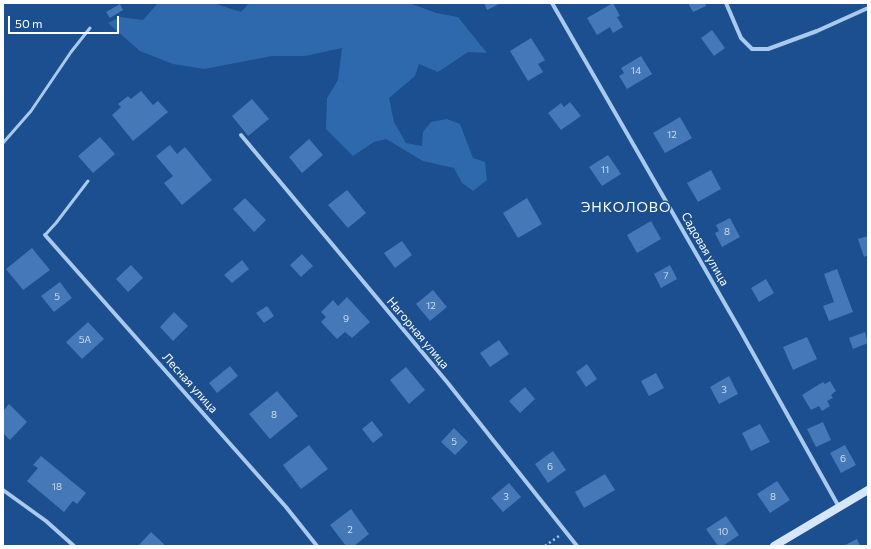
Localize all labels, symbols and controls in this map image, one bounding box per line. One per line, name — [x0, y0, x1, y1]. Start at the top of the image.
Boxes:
scale bar — [10, 8, 121, 34]
text: 50 m — [15, 16, 43, 30]
house number: 14 — [631, 65, 641, 77]
house number: 12 — [667, 129, 677, 141]
house number: 11 — [601, 164, 609, 176]
district label: ЭНКОЛОВО — [581, 199, 671, 215]
street label: Садовая улица — [678, 210, 732, 288]
house number: 8 — [724, 226, 730, 238]
house number: 7 — [663, 270, 669, 282]
house number: 5 — [54, 291, 60, 303]
street label: Нагорная улица — [384, 294, 452, 372]
house number: 12 — [426, 300, 436, 312]
house number: 9 — [343, 313, 349, 325]
house number: 5А — [79, 334, 91, 346]
street label: Лесная улица — [159, 350, 221, 416]
house number: 3 — [721, 384, 727, 396]
house number: 8 — [271, 409, 277, 421]
house number: 5 — [451, 436, 457, 448]
house number: 6 — [840, 453, 846, 465]
house number: 6 — [547, 461, 553, 473]
house number: 18 — [52, 481, 62, 493]
house number: 3 — [503, 491, 509, 503]
house number: 8 — [770, 491, 776, 503]
house number: 2 — [347, 524, 353, 536]
house number: 10 — [718, 526, 728, 538]

